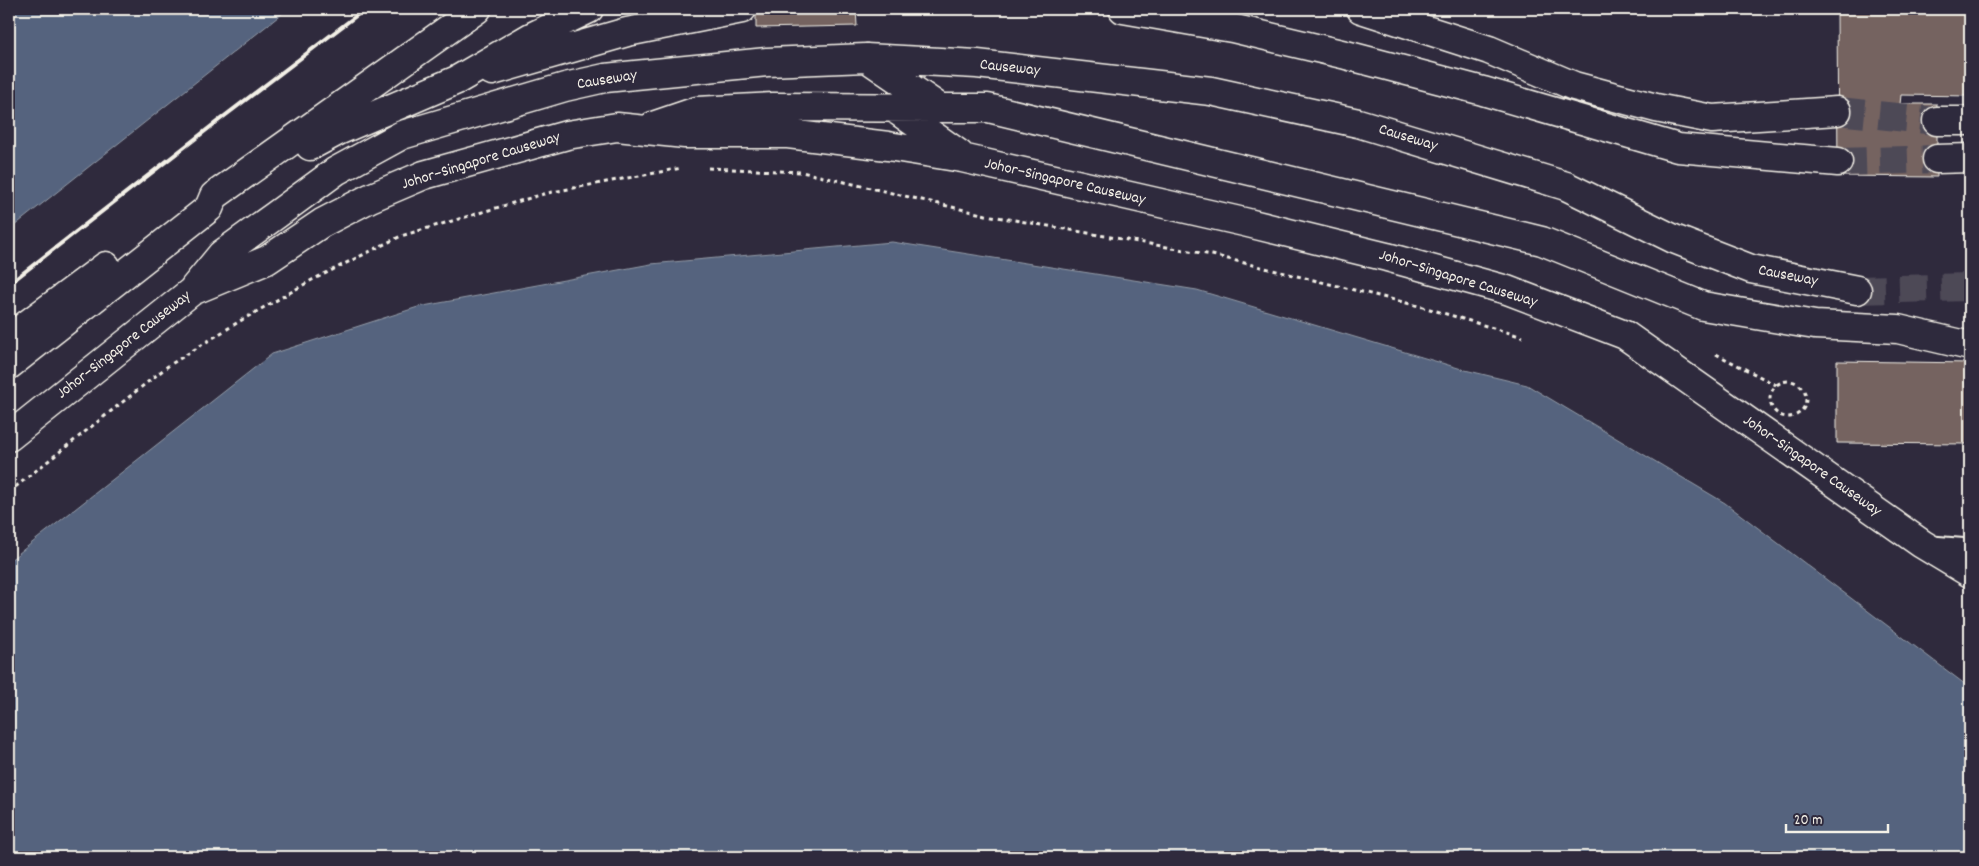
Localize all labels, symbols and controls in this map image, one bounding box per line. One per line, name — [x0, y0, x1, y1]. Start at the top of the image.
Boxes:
street label: Causeway — [979, 53, 1042, 83]
street label: Causeway — [575, 64, 639, 96]
street label: Causeway — [1376, 118, 1441, 158]
street label: Johor–Singapore Causeway — [399, 126, 564, 196]
street label: Johor–Singapore Causeway — [982, 152, 1148, 212]
street label: Johor–Singapore Causeway — [1376, 244, 1541, 314]
street label: Causeway — [1756, 259, 1820, 293]
street label: Johor–Singapore Causeway — [52, 285, 196, 405]
street label: Johor–Singapore Causeway — [1738, 409, 1886, 523]
scale bar — [1786, 801, 1889, 833]
text: 20 m — [1794, 810, 1822, 832]

